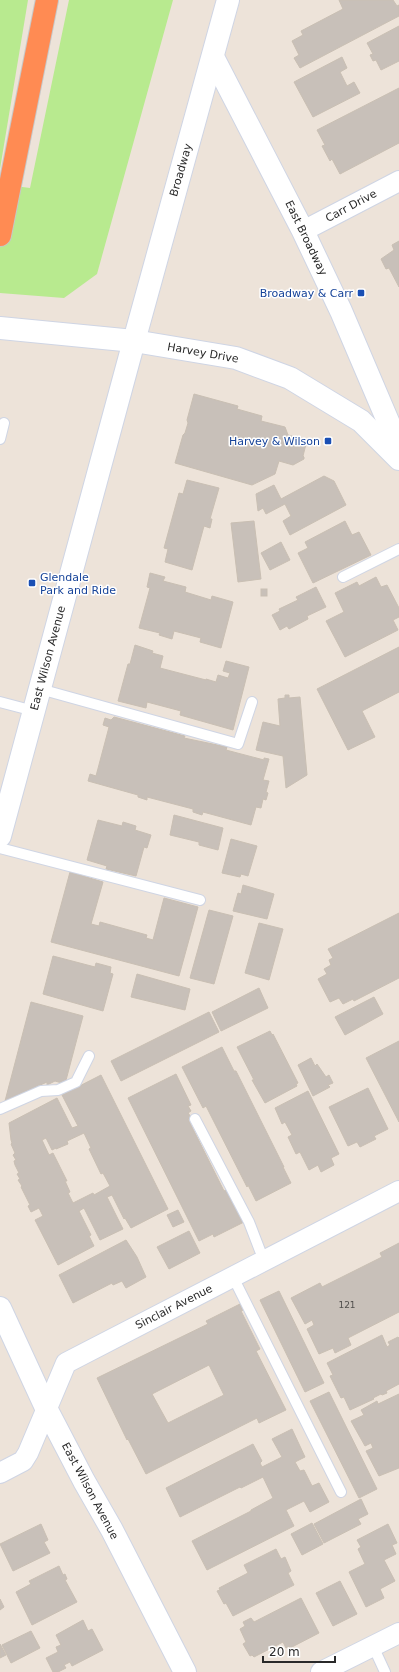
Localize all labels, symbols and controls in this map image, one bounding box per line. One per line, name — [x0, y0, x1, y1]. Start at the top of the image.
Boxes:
street label: Broadway — [167, 142, 195, 198]
street label: Carr Drive — [323, 187, 379, 225]
street label: East Broadway — [282, 198, 330, 278]
place label: Broadway & Carr — [260, 287, 353, 300]
marker: Broadway & Carr — [356, 288, 366, 298]
street label: Harvey Drive — [166, 340, 240, 366]
place label: Harvey & Wilson — [229, 435, 320, 448]
marker: Harvey & Wilson — [323, 436, 333, 446]
place label: Glendale Park and Ride — [40, 571, 116, 597]
marker: Glendale Park and Ride — [27, 578, 37, 588]
street label: East Wilson Avenue — [28, 604, 68, 712]
street label: Sinclair Avenue — [133, 1282, 215, 1332]
house number: 121 — [338, 1300, 356, 1310]
street label: East Wilson Avenue — [59, 1440, 121, 1542]
scale bar — [263, 1638, 335, 1664]
text: 20 m — [269, 1645, 300, 1659]

